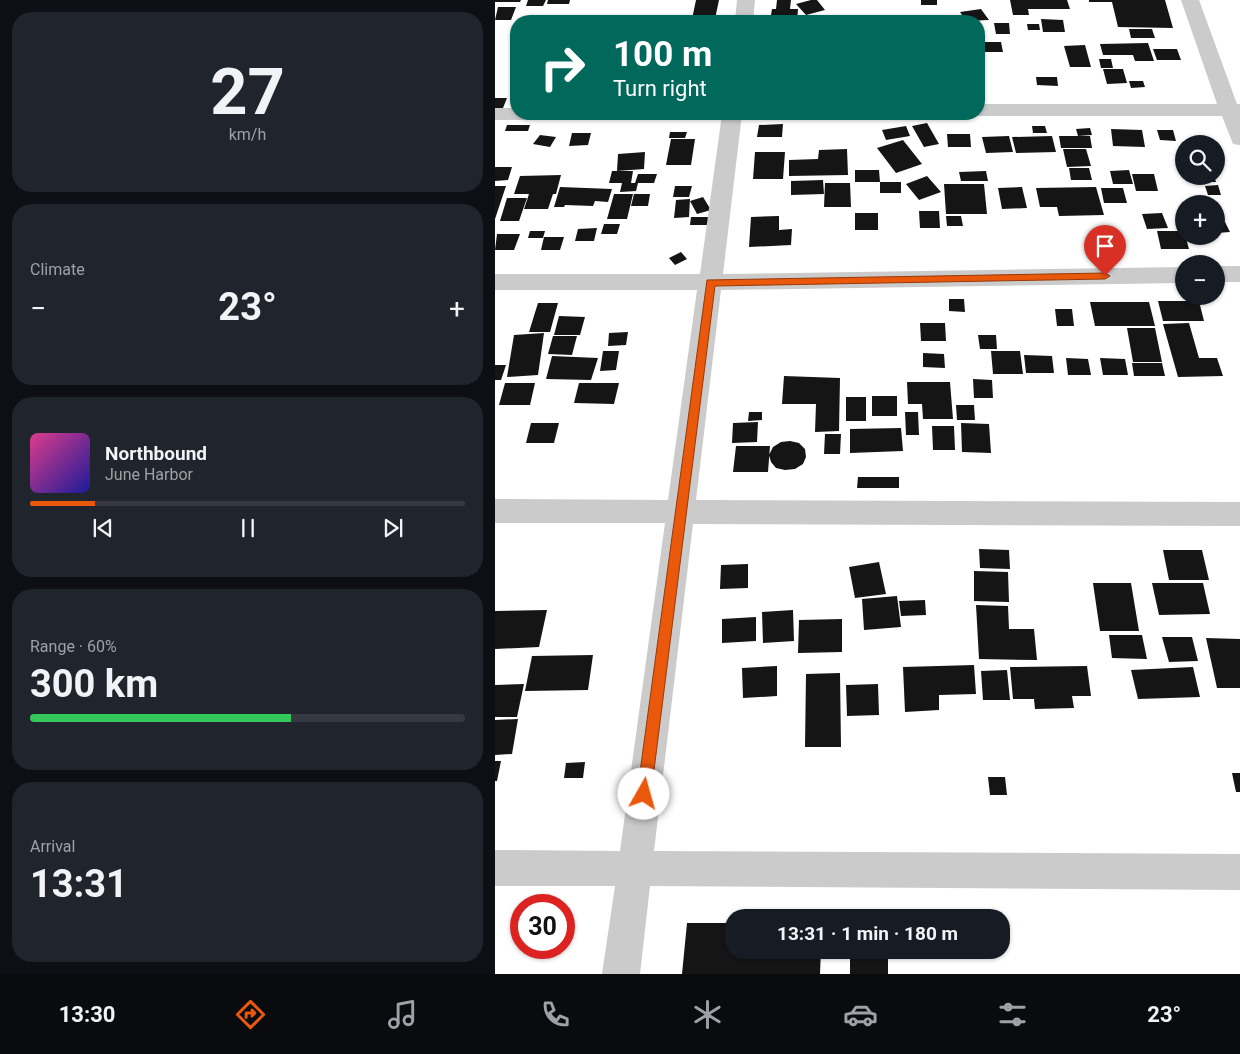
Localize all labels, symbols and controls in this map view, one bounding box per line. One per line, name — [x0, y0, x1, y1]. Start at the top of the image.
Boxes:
text: 100 m — [613, 34, 712, 75]
icon: right — [530, 35, 595, 100]
text: 27 — [210, 54, 285, 130]
text: Turn right — [613, 76, 707, 101]
text: km/h — [229, 125, 266, 144]
map controls — [1175, 135, 1225, 305]
button: search — [1175, 135, 1225, 185]
button: + — [1175, 195, 1225, 245]
pin — [1084, 225, 1126, 276]
icon: arrive — [1091, 232, 1119, 260]
button: − — [1175, 255, 1225, 305]
text: Climate — [30, 260, 85, 279]
text: 23° — [218, 285, 277, 329]
text: − — [30, 292, 46, 325]
text: + — [449, 292, 465, 325]
text: Northbound — [105, 442, 207, 465]
text: June Harbor — [105, 465, 193, 484]
icon: previous — [89, 514, 117, 542]
icon: pause — [234, 514, 262, 542]
icon: next — [379, 514, 407, 542]
text: Range · 60% — [30, 637, 117, 656]
text: 300 km — [30, 662, 158, 706]
position arrow — [617, 767, 669, 819]
text: Arrival — [30, 837, 75, 856]
text: 13:31 — [30, 862, 128, 906]
speed limit sign: 30 — [510, 894, 575, 959]
text: 13:31 · 1 min · 180 m — [777, 922, 958, 945]
icon: directions — [233, 997, 268, 1032]
icon: music — [385, 997, 420, 1032]
icon: phone — [538, 997, 573, 1032]
icon: climate — [690, 997, 725, 1032]
icon: car — [843, 997, 878, 1032]
icon: filters — [995, 997, 1030, 1032]
text: 13:30 — [59, 1002, 115, 1027]
text: 23° — [1147, 1002, 1181, 1027]

